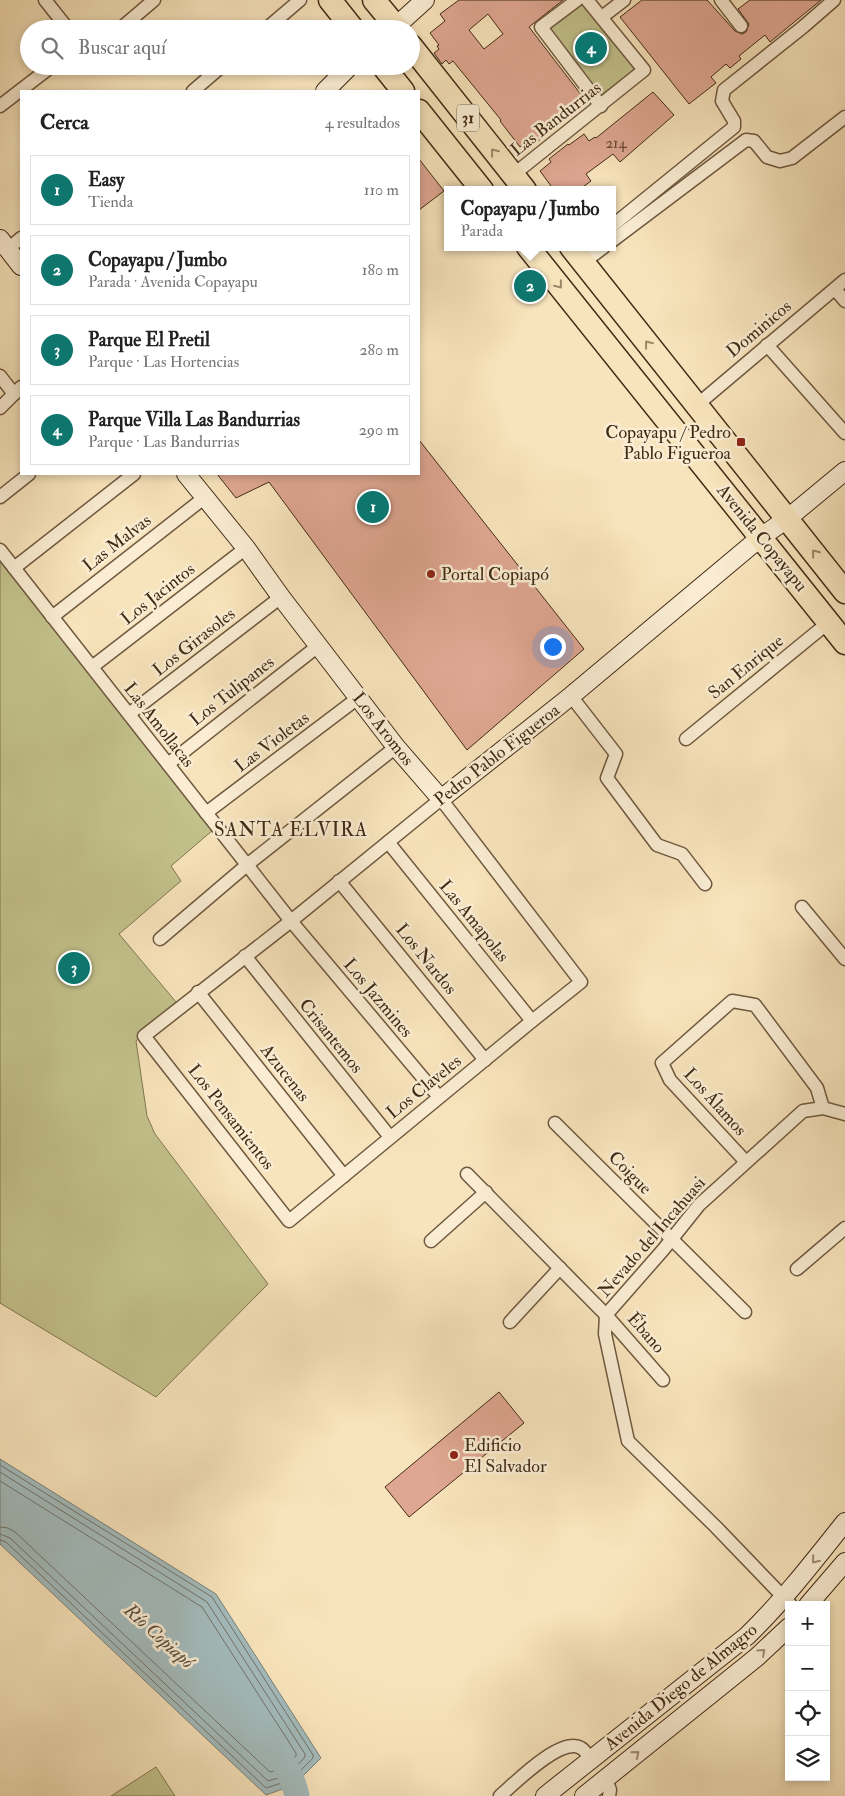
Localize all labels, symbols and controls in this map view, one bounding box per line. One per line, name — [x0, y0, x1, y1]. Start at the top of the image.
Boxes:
search box — [20, 20, 420, 75]
pin: 4 — [575, 29, 607, 67]
icon: search — [38, 34, 66, 62]
text: Buscar aquí — [78, 36, 166, 60]
street label: Las Bandurrias — [506, 76, 606, 162]
road number: 31 — [457, 105, 479, 132]
text: Cerca — [40, 109, 89, 136]
text: 4 resultados — [325, 113, 400, 133]
house number: 214 — [605, 134, 627, 153]
one-way arrow — [491, 148, 500, 157]
text: Easy — [88, 168, 124, 192]
text: 1 — [54, 180, 60, 200]
text: 110 m — [364, 180, 399, 200]
popup — [444, 186, 616, 251]
text: Tienda — [88, 192, 133, 212]
text: Copayapu / Jumbo — [461, 197, 599, 221]
text: Parada — [461, 221, 503, 241]
text: Copayapu / Jumbo — [88, 248, 227, 272]
text: 2 — [53, 260, 61, 280]
text: 180 m — [362, 260, 399, 280]
pin: 2 — [514, 267, 546, 305]
text: Parada · Avenida Copayapu — [88, 272, 258, 292]
one-way arrow — [553, 279, 561, 288]
street label: Dominicos — [722, 295, 796, 363]
text: Parque El Pretil — [88, 328, 210, 352]
text: 3 — [54, 340, 60, 360]
text: 280 m — [359, 340, 399, 360]
one-way arrow — [646, 341, 654, 350]
text: Parque · Las Hortencias — [88, 352, 239, 372]
text: Parque Villa Las Bandurrias — [88, 408, 300, 432]
text: 4 — [53, 420, 61, 440]
text: 290 m — [359, 420, 399, 440]
place label: Copayapu / Pedro Pablo Figueroa — [605, 421, 732, 465]
text: Parque · Las Bandurrias — [88, 432, 239, 452]
marker: Copayapu / Pedro Pablo Figueroa — [735, 436, 747, 448]
street label: Avenida Copayapu — [711, 479, 812, 597]
pin: 1 — [357, 488, 389, 526]
street label: Las Malvas — [78, 509, 156, 577]
one-way arrow — [811, 550, 820, 559]
street label: Los Jacintos — [116, 558, 200, 630]
place label: Portal Copiapó — [441, 563, 549, 586]
marker: Portal Copiapó — [425, 568, 437, 580]
street label: Los Girasoles — [148, 603, 240, 681]
street label: San Enrique — [704, 629, 789, 704]
your location — [540, 634, 566, 660]
street label: Los Tulipanes — [185, 651, 279, 731]
street label: Las Amollacas — [119, 678, 199, 772]
street label: Los Aromos — [347, 688, 419, 770]
street label: Pedro Pablo Figueroa — [430, 698, 565, 811]
street label: Las Violetas — [230, 706, 314, 778]
district label: SANTA ELVIRA — [214, 818, 368, 842]
street label: Las Amapolas — [434, 875, 514, 967]
street label: Los Nardos — [390, 919, 462, 999]
pin: 3 — [58, 949, 90, 987]
street label: Los Jazmines — [338, 954, 418, 1042]
street label: Crisantemos — [294, 994, 368, 1078]
street label: Azucenas — [255, 1039, 315, 1107]
street label: Los Claveles — [382, 1050, 466, 1124]
street label: Los Pensamientos — [182, 1059, 280, 1175]
street label: Los Álamos — [678, 1063, 752, 1141]
street label: Coigue — [603, 1146, 657, 1200]
street label: Nevado del Incahuasi — [593, 1172, 711, 1302]
street label: Ébano — [622, 1308, 670, 1359]
place label: Edificio El Salvador — [464, 1434, 547, 1478]
marker: Edificio El Salvador — [448, 1449, 460, 1461]
one-way arrow — [812, 1554, 820, 1563]
water label: Río Copiapó — [118, 1598, 201, 1675]
map controls — [785, 1601, 830, 1781]
button: + — [785, 1601, 830, 1646]
street label: Avenida Diego de Almagro — [599, 1618, 762, 1756]
button: − — [785, 1646, 830, 1691]
one-way arrow — [756, 1649, 765, 1658]
button: locate — [785, 1691, 830, 1736]
button: layers — [785, 1736, 830, 1781]
one-way arrow — [630, 1751, 639, 1760]

